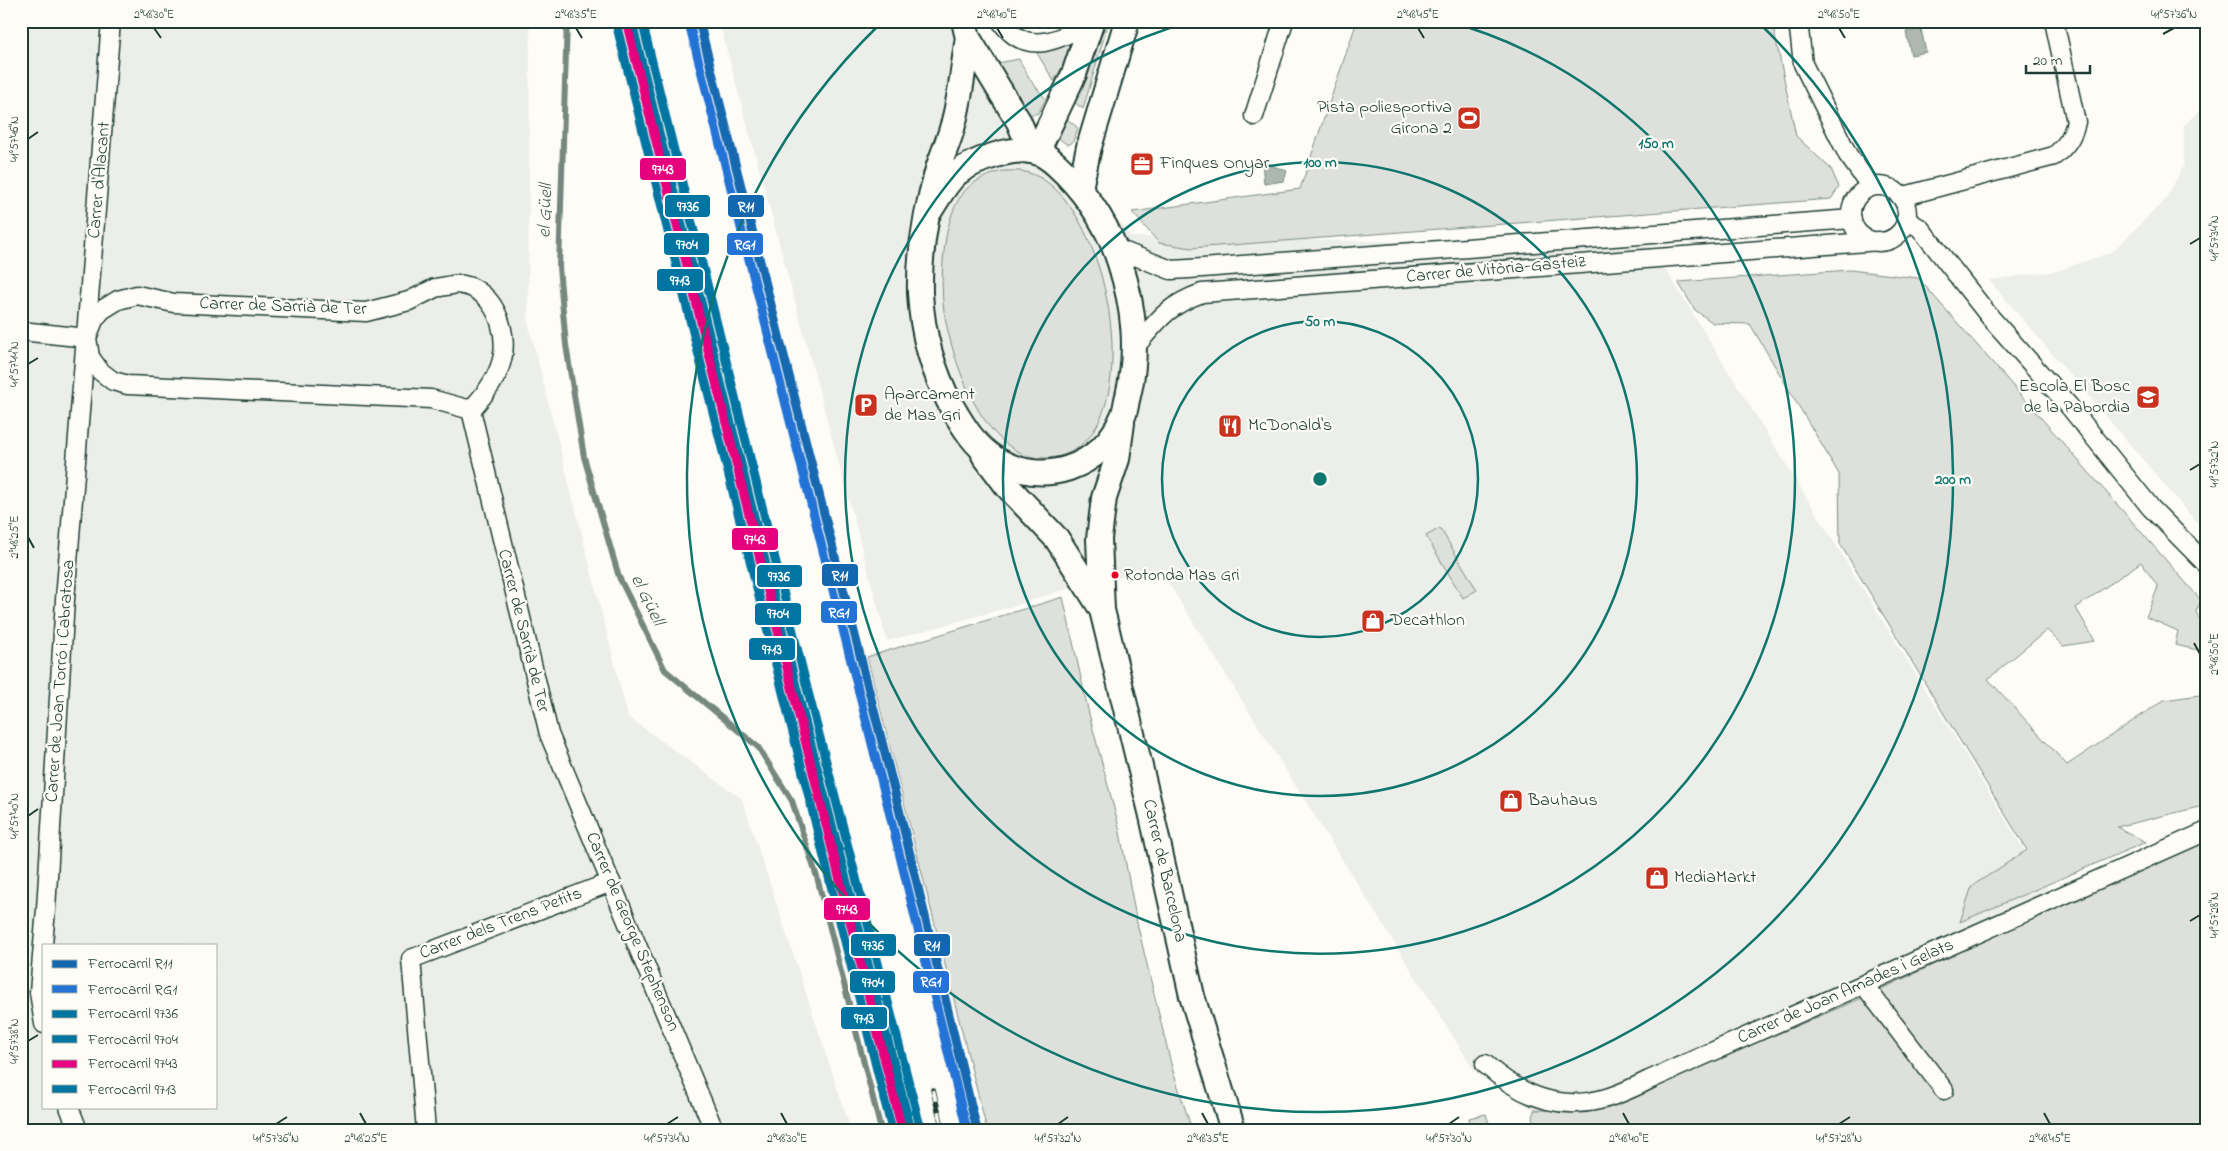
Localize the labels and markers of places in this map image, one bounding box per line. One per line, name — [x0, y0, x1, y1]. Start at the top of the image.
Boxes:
place label: Pista poliesportiva Girona 2 — [1317, 95, 1452, 142]
sports icon: Pista poliesportiva Girona 2 — [1456, 105, 1482, 131]
office icon: Finques Onyar — [1129, 151, 1155, 177]
place label: Finques Onyar — [1159, 151, 1270, 177]
place label: Escola El Bosc de la Pabordia — [2019, 374, 2130, 421]
place label: Aparcament de Mas Gri — [884, 382, 975, 429]
school or university icon: Escola El Bosc de la Pabordia — [2135, 384, 2161, 410]
parking icon: Aparcament de Mas Gri — [853, 392, 879, 418]
restaurant icon: McDonald's — [1217, 413, 1243, 439]
place label: McDonald's — [1248, 413, 1332, 439]
centre of rings — [1311, 470, 1329, 488]
place label: Rotonda Mas Gri — [1124, 563, 1240, 588]
marker: Rotonda Mas Gri — [1110, 570, 1120, 580]
shop icon: Decathlon — [1360, 608, 1386, 634]
place label: Decathlon — [1389, 608, 1465, 634]
shop icon: Bauhaus — [1498, 788, 1524, 814]
place label: Bauhaus — [1527, 788, 1598, 814]
shop icon: MediaMarkt — [1644, 865, 1670, 891]
place label: MediaMarkt — [1674, 865, 1756, 891]

